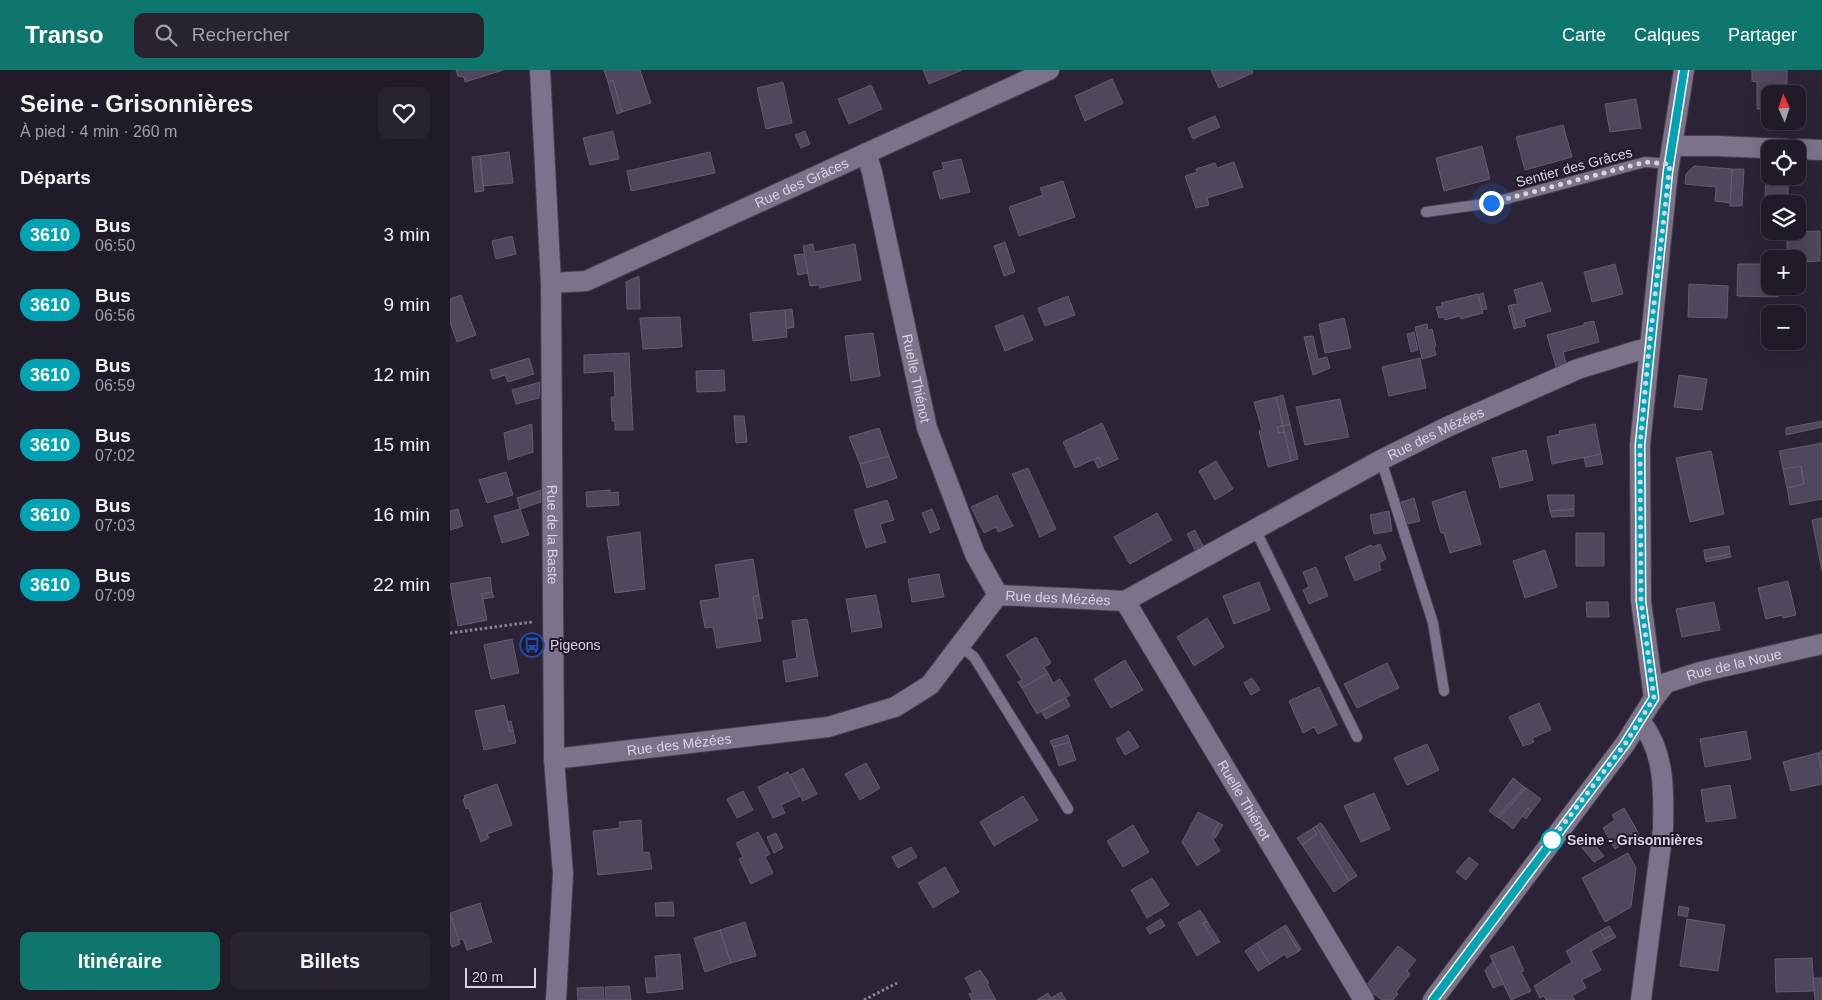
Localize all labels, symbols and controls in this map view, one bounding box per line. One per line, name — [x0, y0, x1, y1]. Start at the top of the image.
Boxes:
search box — [134, 13, 484, 58]
text: Transo — [25, 21, 104, 48]
icon: search — [152, 21, 180, 49]
text: Rechercher — [192, 24, 290, 45]
text: Carte — [1562, 25, 1606, 45]
text: Calques — [1634, 25, 1700, 45]
text: Partager — [1728, 25, 1797, 45]
north arrow — [1761, 85, 1806, 130]
map controls — [1761, 85, 1806, 350]
button: heart — [378, 87, 430, 139]
text: Seine - Grisonnières — [20, 90, 253, 117]
text: À pied · 4 min · 260 m — [20, 123, 177, 140]
button: locate — [1761, 140, 1806, 185]
street label: Sentier des Grâces — [1514, 144, 1634, 190]
street label: Rue des Grâces — [752, 154, 851, 211]
text: Départs — [20, 167, 91, 188]
your location — [1479, 191, 1504, 216]
button: layers — [1761, 195, 1806, 240]
text: Bus — [95, 215, 131, 236]
text: 3 min — [384, 224, 430, 245]
text: 3610 — [30, 225, 70, 245]
text: 06:50 — [95, 237, 135, 254]
button: + — [1761, 250, 1806, 295]
text: Bus — [95, 285, 131, 306]
text: 9 min — [384, 294, 430, 315]
text: 3610 — [30, 295, 70, 315]
button: − — [1761, 305, 1806, 350]
text: 06:56 — [95, 307, 135, 324]
street label: Ruelle Thiénot — [899, 333, 934, 424]
text: Bus — [95, 355, 131, 376]
text: 12 min — [373, 364, 430, 385]
text: 3610 — [30, 365, 70, 385]
text: 06:59 — [95, 377, 135, 394]
street label: Rue des Mézées — [1385, 404, 1486, 464]
text: Bus — [95, 425, 131, 446]
text: 15 min — [373, 434, 430, 455]
text: 3610 — [30, 435, 70, 455]
text: 07:02 — [95, 447, 135, 464]
street label: Rue de la Baste — [544, 485, 561, 585]
text: Bus — [95, 495, 131, 516]
text: 16 min — [373, 504, 430, 525]
text: 3610 — [30, 505, 70, 525]
text: 07:03 — [95, 517, 135, 534]
text: Bus — [95, 565, 131, 586]
text: 22 min — [373, 574, 430, 595]
text: 3610 — [30, 575, 70, 595]
text: 07:09 — [95, 587, 135, 604]
street label: Rue des Mézées — [1005, 587, 1111, 608]
bus stop icon: Pigeons — [519, 632, 545, 658]
place label: Pigeons — [550, 637, 601, 653]
street label: Rue de la Noue — [1684, 646, 1783, 684]
street label: Rue des Mézées — [626, 730, 732, 758]
street label: Ruelle Thiénot — [1214, 757, 1274, 843]
marker: Seine - Grisonnières — [1541, 829, 1563, 851]
place label: Seine - Grisonnières — [1567, 832, 1703, 848]
button: Itinéraire — [20, 932, 220, 990]
button: Billets — [230, 932, 430, 990]
scale bar — [465, 965, 536, 988]
text: 20 m — [472, 969, 503, 985]

